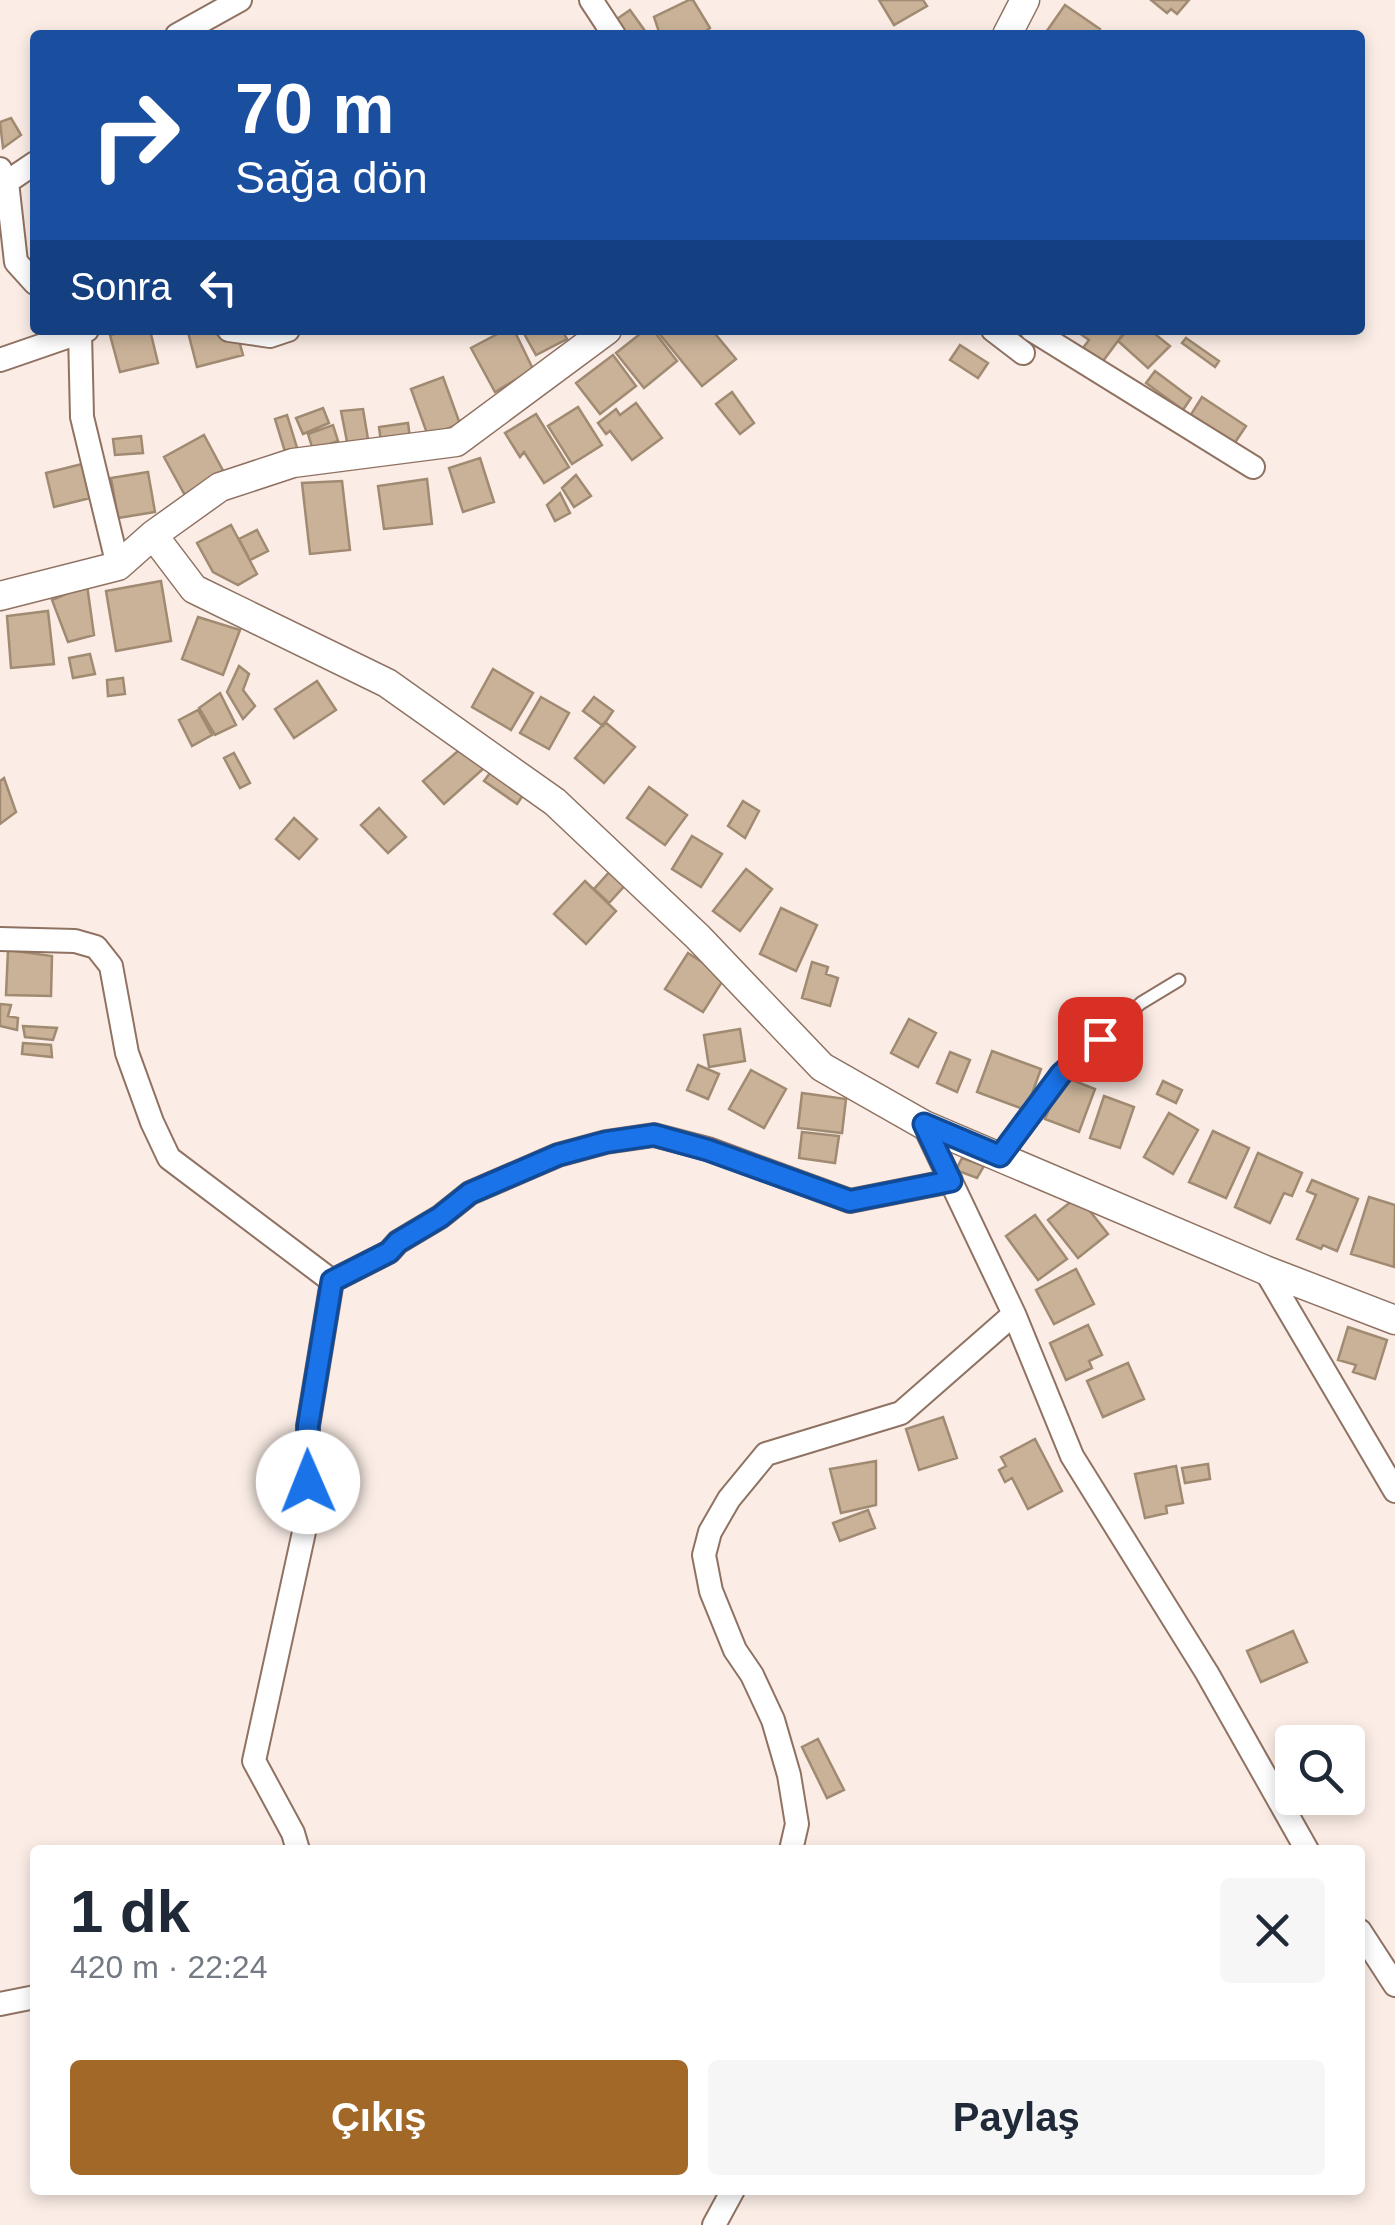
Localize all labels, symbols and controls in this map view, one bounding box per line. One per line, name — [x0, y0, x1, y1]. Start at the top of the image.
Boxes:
icon: right — [70, 70, 200, 200]
text: 70 m — [235, 70, 395, 148]
text: Sağa dön — [235, 152, 428, 203]
icon: left — [191, 260, 246, 315]
text: Sonra — [70, 266, 171, 308]
pin — [1058, 997, 1143, 1082]
icon: arrive — [1073, 1012, 1128, 1067]
position arrow — [256, 1430, 360, 1534]
map controls — [1275, 1725, 1365, 1815]
button: search — [1275, 1725, 1365, 1815]
text: 1 dk — [70, 1878, 190, 1945]
button: close — [1220, 1878, 1325, 1983]
text: 420 m · 22:24 — [70, 1949, 267, 1985]
button: Çıkış — [70, 2060, 688, 2175]
button: Paylaş — [708, 2060, 1325, 2175]

